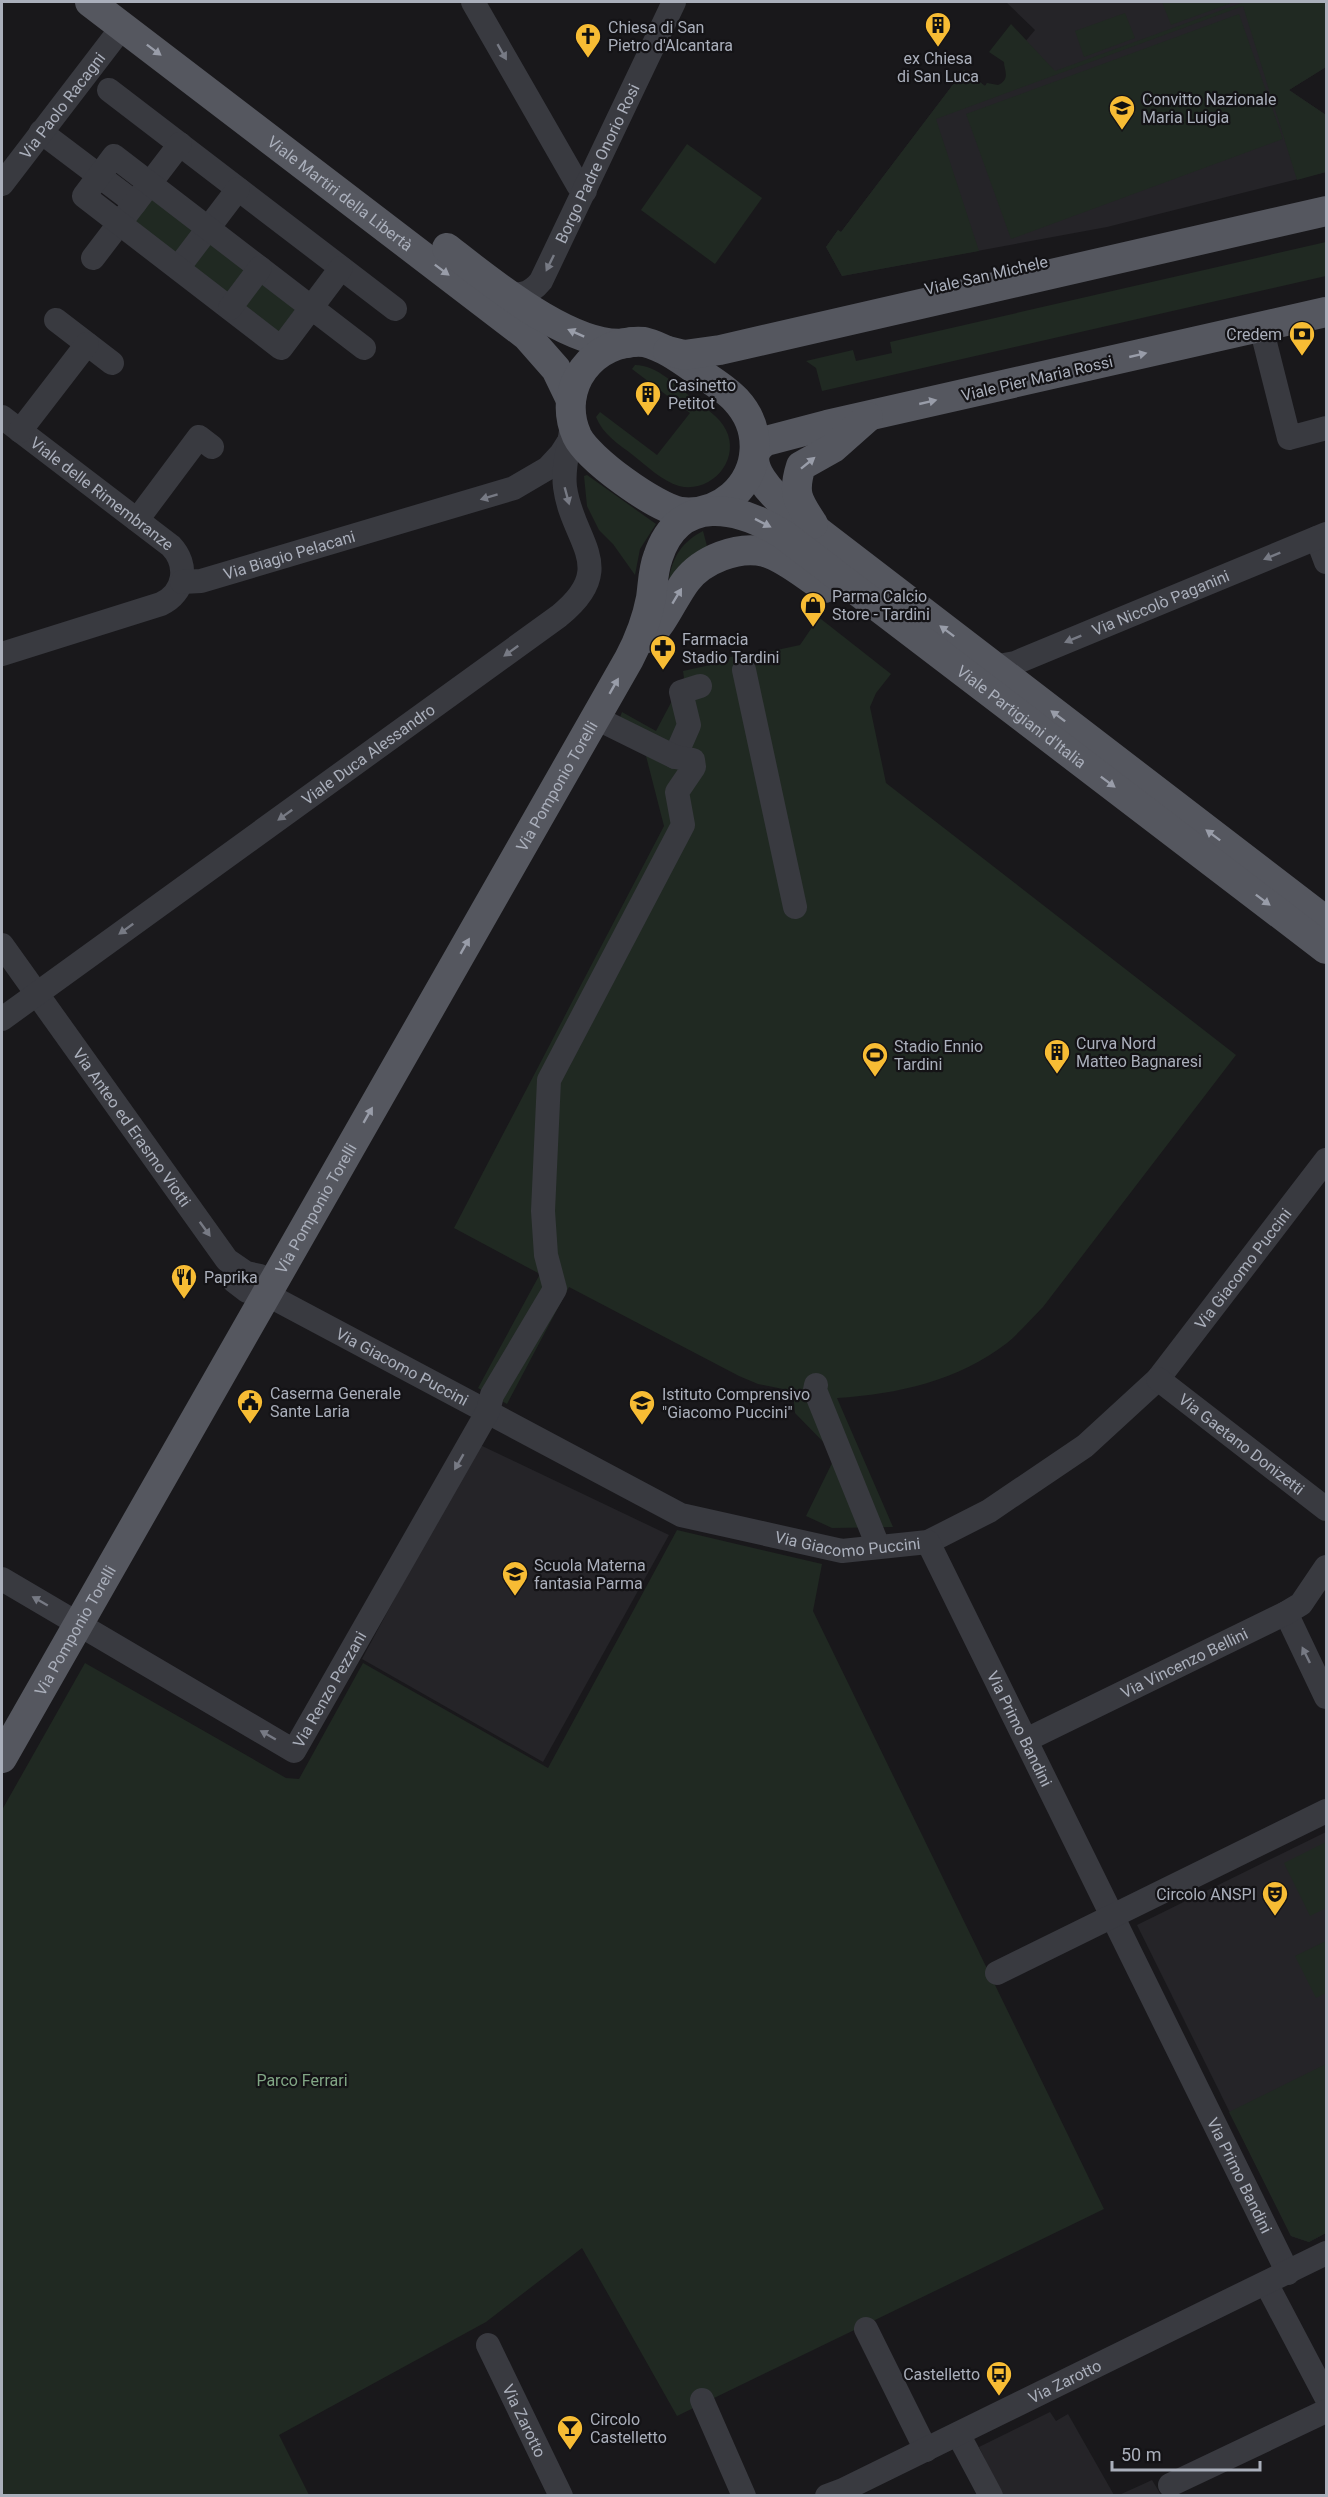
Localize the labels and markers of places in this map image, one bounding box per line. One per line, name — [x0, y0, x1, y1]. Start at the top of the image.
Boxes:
building icon: ex Chiesa di San Luca — [923, 10, 953, 48]
place label: Chiesa di San Pietro d'Alcantara — [608, 18, 733, 55]
church icon: Chiesa di San Pietro d'Alcantara — [573, 21, 603, 59]
place label: ex Chiesa di San Luca — [897, 49, 979, 86]
place label: Convitto Nazionale Maria Luigia — [1142, 90, 1276, 127]
school or university icon: Convitto Nazionale Maria Luigia — [1107, 93, 1137, 131]
bank icon: Credem — [1287, 319, 1317, 357]
place label: Credem — [1226, 325, 1282, 344]
place label: Casinetto Petitot — [668, 376, 736, 413]
building icon: Casinetto Petitot — [633, 379, 663, 417]
place label: Parma Calcio Store - Tardini — [832, 587, 930, 624]
shop icon: Parma Calcio Store - Tardini — [798, 590, 828, 628]
place label: Farmacia Stadio Tardini — [682, 630, 779, 667]
pharmacy icon: Farmacia Stadio Tardini — [648, 633, 678, 671]
place label: Curva Nord Matteo Bagnaresi — [1076, 1034, 1202, 1071]
place label: Stadio Ennio Tardini — [894, 1037, 983, 1074]
building icon: Curva Nord Matteo Bagnaresi — [1042, 1037, 1072, 1075]
sports icon: Stadio Ennio Tardini — [860, 1040, 890, 1078]
restaurant icon: Paprika — [169, 1262, 199, 1300]
place label: Paprika — [204, 1268, 258, 1287]
place label: Caserma Generale Sante Laria — [270, 1384, 401, 1421]
place label: Istituto Comprensivo "Giacomo Puccini" — [662, 1385, 810, 1422]
public building icon: Caserma Generale Sante Laria — [235, 1387, 265, 1425]
school or university icon: Istituto Comprensivo "Giacomo Puccini" — [627, 1388, 657, 1426]
place label: Scuola Materna fantasia Parma — [534, 1556, 646, 1593]
school or university icon: Scuola Materna fantasia Parma — [500, 1559, 530, 1597]
theatre icon: Circolo ANSPI — [1260, 1879, 1290, 1917]
place label: Circolo ANSPI — [1156, 1885, 1256, 1904]
bus stop icon: Castelletto — [984, 2359, 1014, 2397]
place label: Castelletto — [903, 2365, 980, 2384]
place label: Circolo Castelletto — [590, 2410, 667, 2447]
bar icon: Circolo Castelletto — [555, 2413, 585, 2451]

